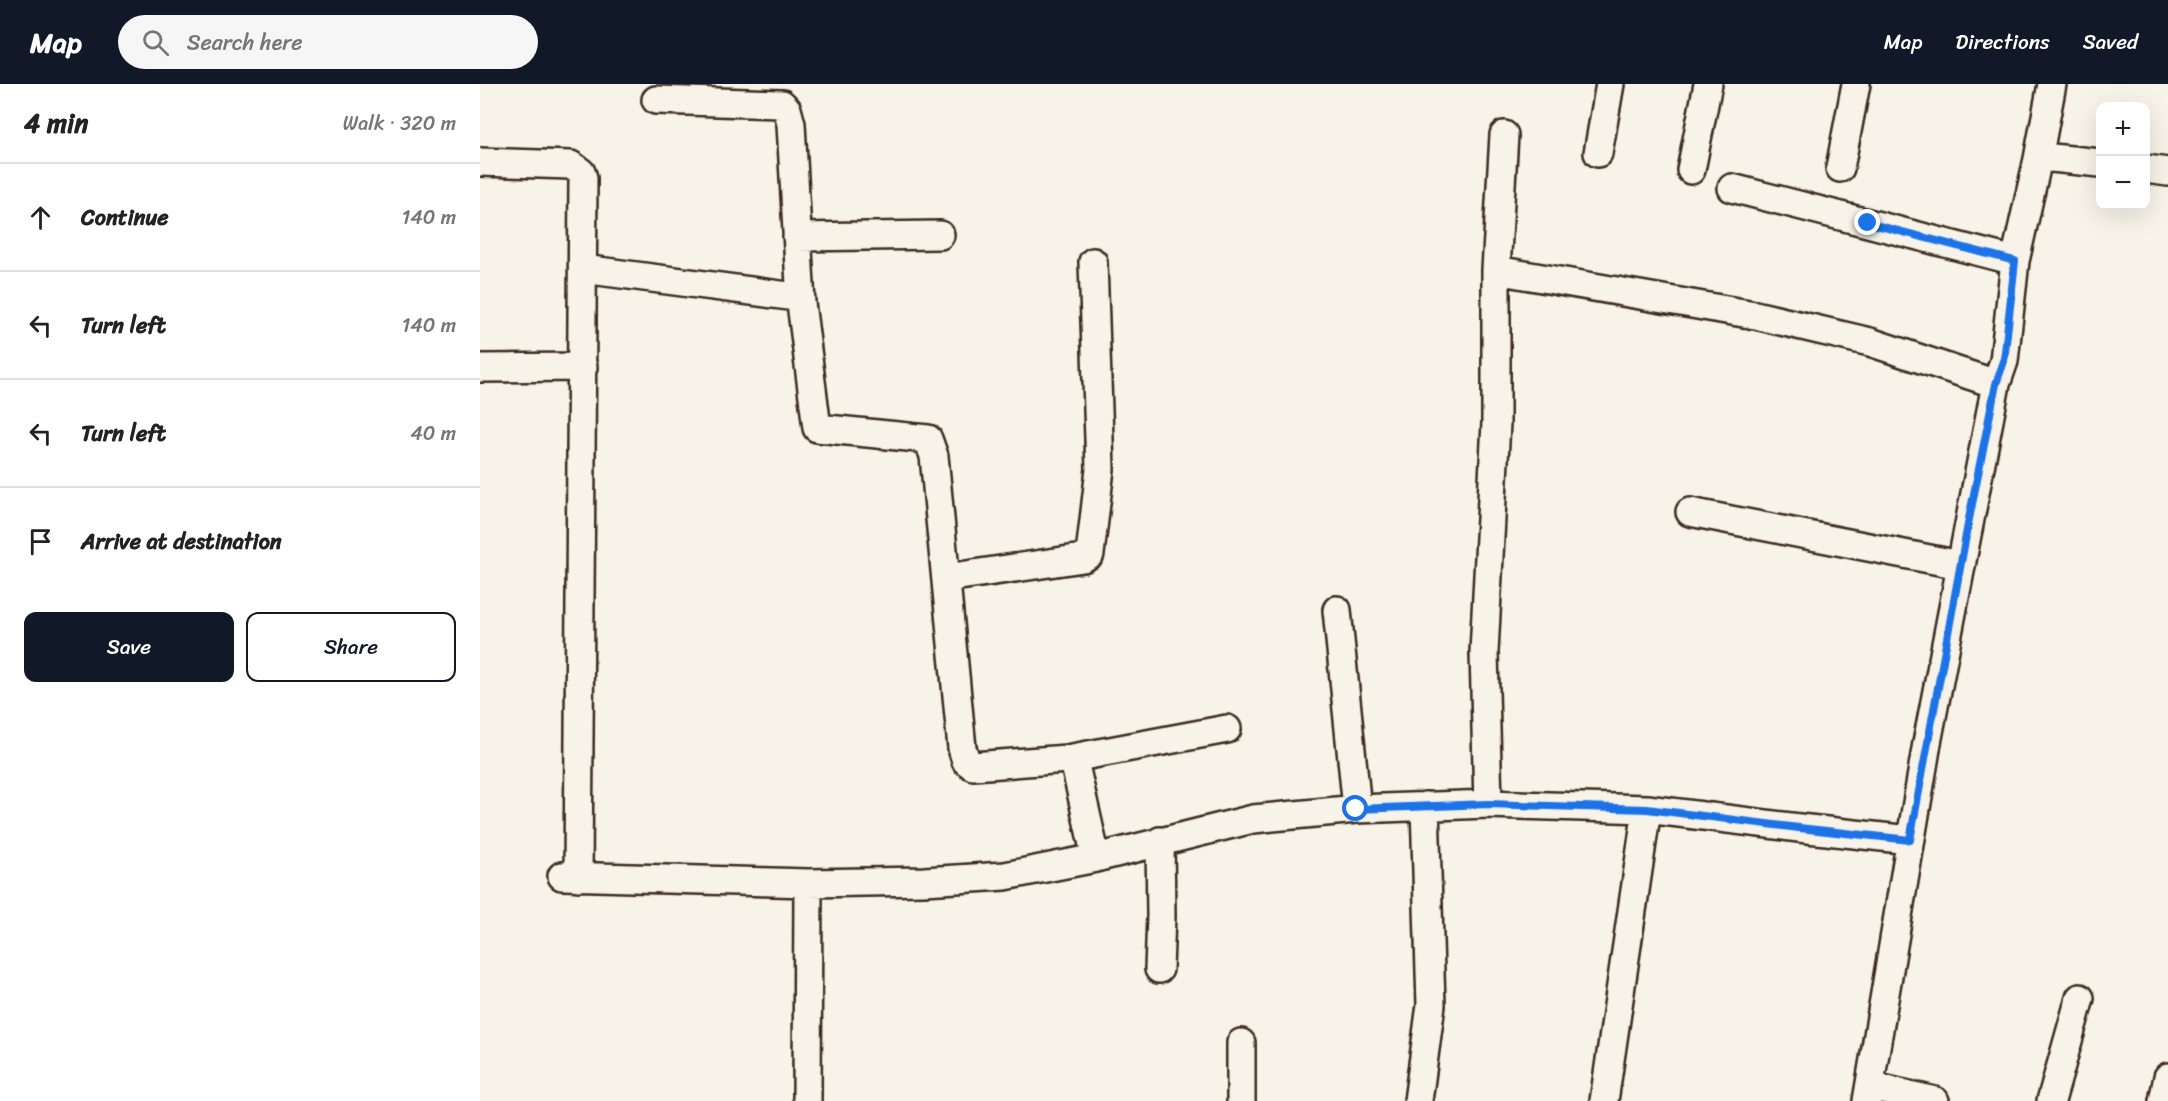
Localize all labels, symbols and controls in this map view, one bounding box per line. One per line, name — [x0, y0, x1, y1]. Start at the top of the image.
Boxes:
search box — [118, 15, 538, 69]
text: Map — [30, 18, 82, 67]
text: Search here — [187, 23, 303, 62]
text: Map — [1884, 23, 1922, 61]
text: Directions — [1955, 23, 2050, 61]
text: Saved — [2083, 23, 2138, 61]
icon: search — [139, 26, 172, 59]
text: 4 min — [24, 100, 88, 146]
map controls — [2096, 102, 2150, 210]
button: + — [2096, 102, 2150, 156]
text: Walk · 320 m — [343, 106, 456, 141]
button: − — [2096, 156, 2150, 210]
text: Continue — [81, 198, 169, 237]
text: 140 m — [402, 200, 456, 235]
icon: ahead — [24, 201, 57, 234]
route end — [1854, 209, 1880, 235]
text: Turn left — [81, 306, 166, 345]
text: 140 m — [402, 308, 456, 343]
icon: left — [24, 309, 57, 342]
text: Turn left — [81, 414, 166, 453]
text: 40 m — [410, 416, 456, 451]
icon: left — [24, 417, 57, 450]
text: Arrive at destination — [81, 522, 282, 561]
icon: arrive — [24, 525, 57, 558]
button: Save — [24, 612, 234, 682]
button: Share — [246, 612, 456, 682]
route start — [1342, 795, 1368, 821]

